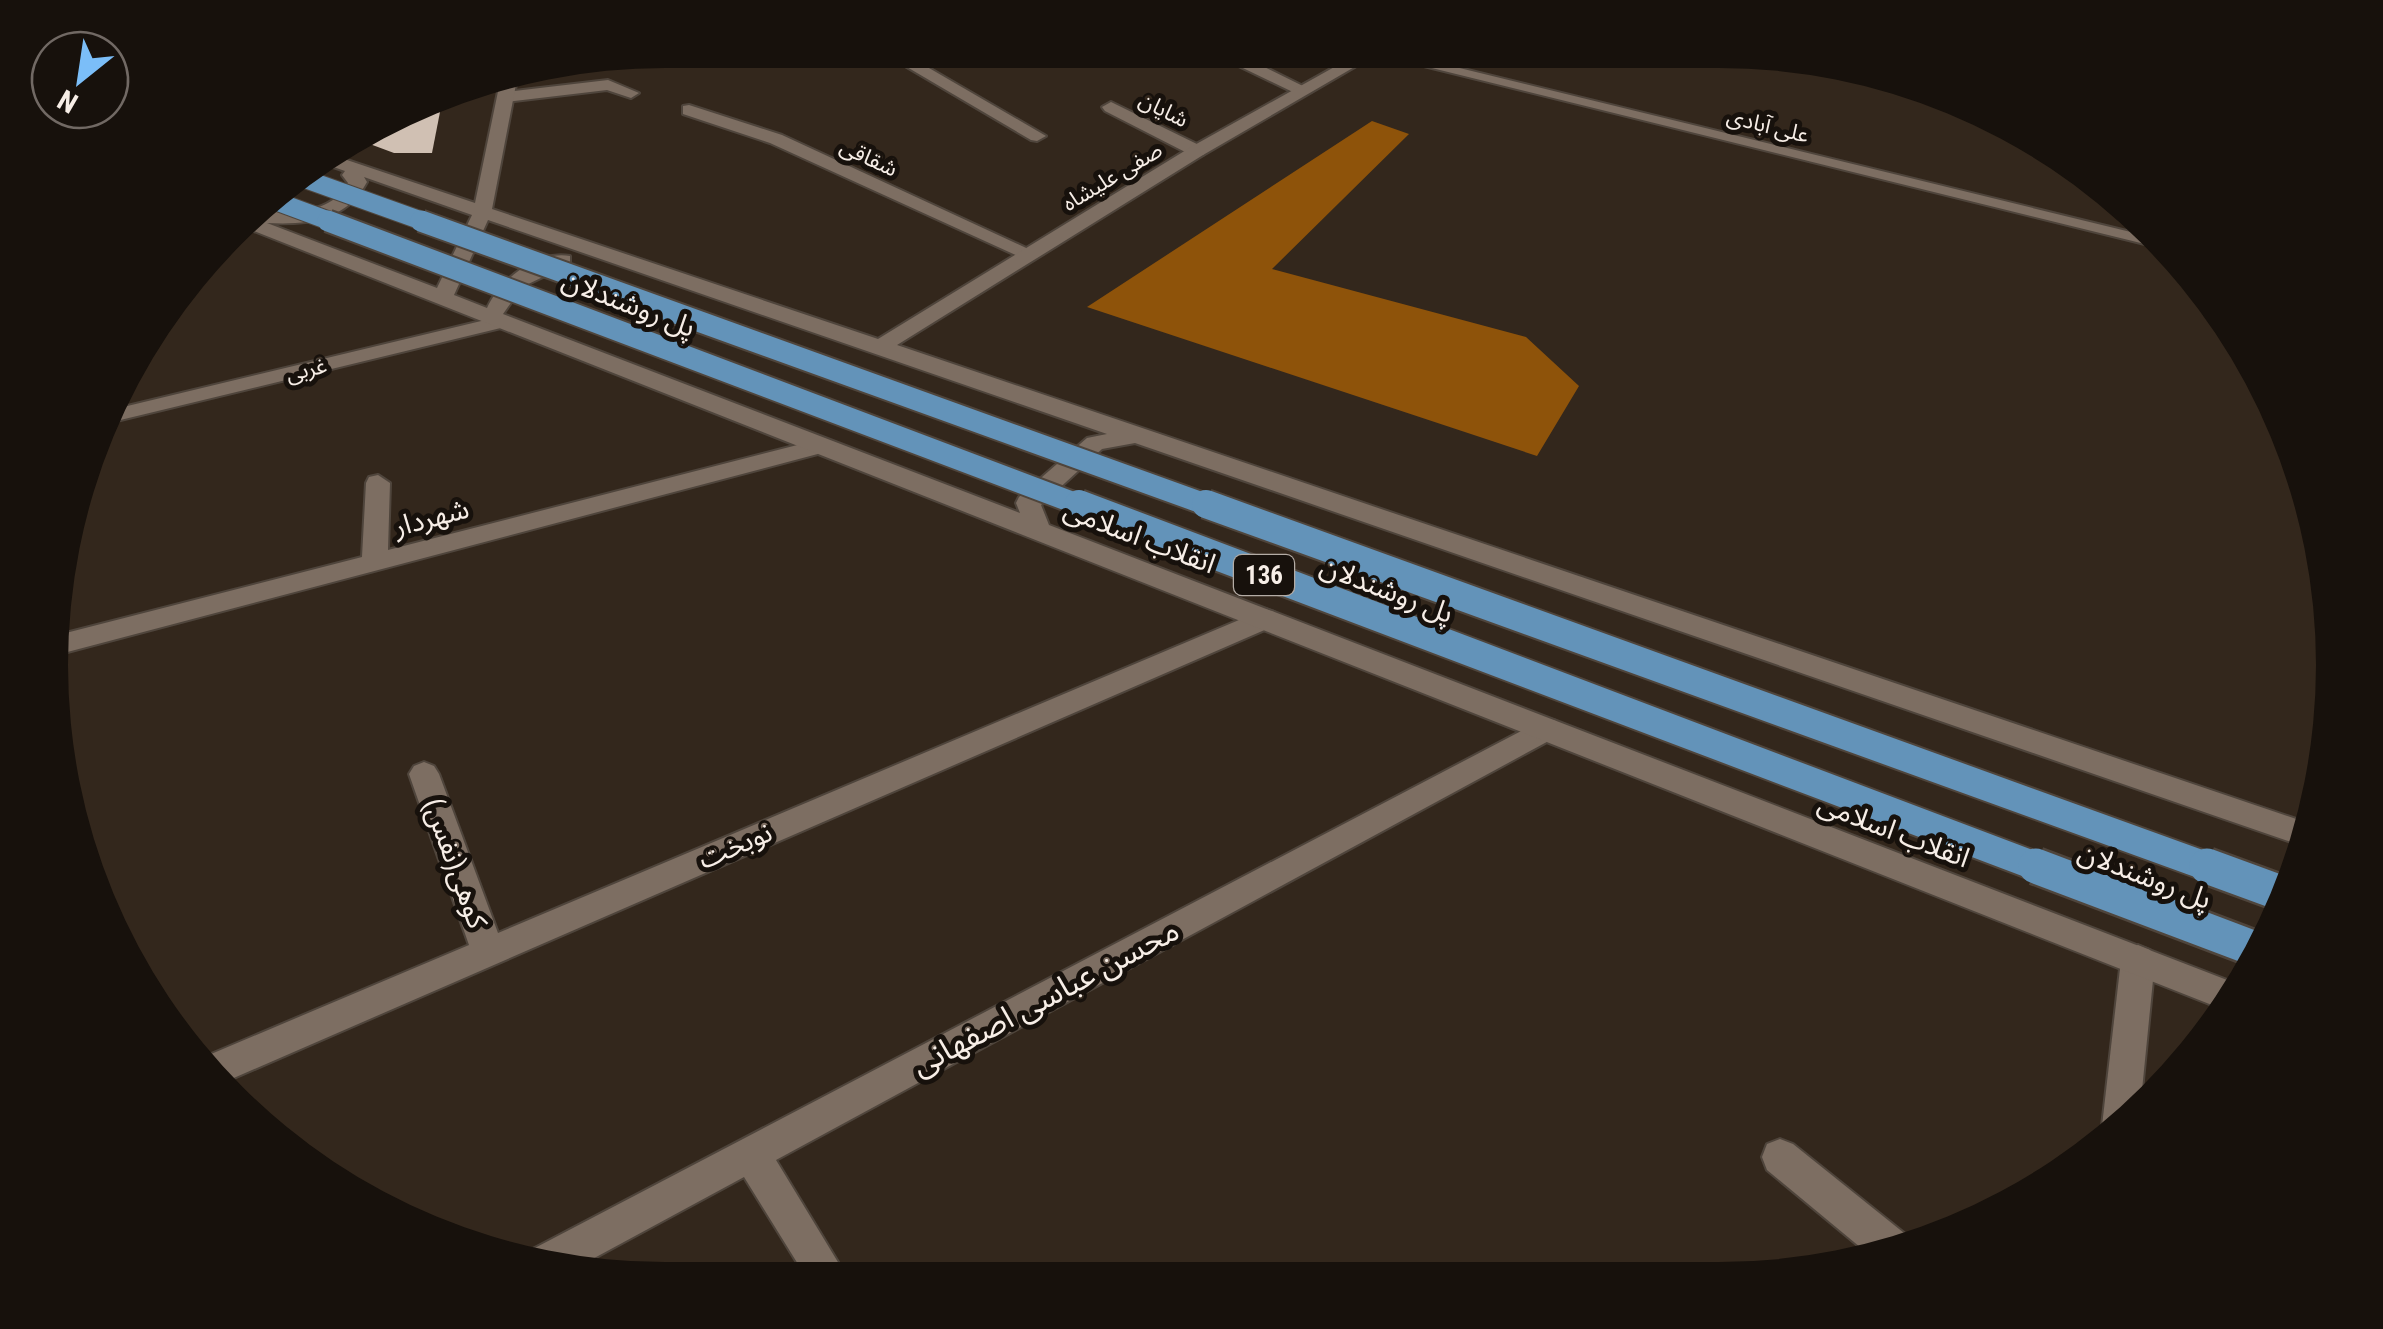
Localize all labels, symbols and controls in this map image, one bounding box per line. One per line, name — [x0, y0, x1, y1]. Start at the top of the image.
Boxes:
north arrow — [30, 30, 130, 130]
text: N — [52, 83, 83, 120]
street label: شایان — [1135, 87, 1192, 132]
street label: علی آبادی — [1724, 103, 1811, 148]
street label: شقاقی — [836, 133, 902, 182]
street label: صفی علیشاه — [1058, 137, 1167, 216]
street label: پل روشندلان — [557, 263, 700, 345]
street label: غربی — [283, 352, 329, 387]
street label: شهردار — [389, 492, 472, 544]
street label: انقلاب اسلامی — [1059, 492, 1220, 580]
street label: پل روشندلان — [1315, 549, 1458, 631]
road number: 136 — [1234, 555, 1294, 595]
street label: انقلاب اسلامی — [1813, 786, 1974, 874]
street label: کوهی(نفس) — [417, 794, 494, 933]
street label: نوبخت — [693, 815, 777, 876]
street label: پل روشندلان — [2073, 835, 2216, 917]
street label: محسن عباسی اصفهانی — [905, 910, 1185, 1084]

